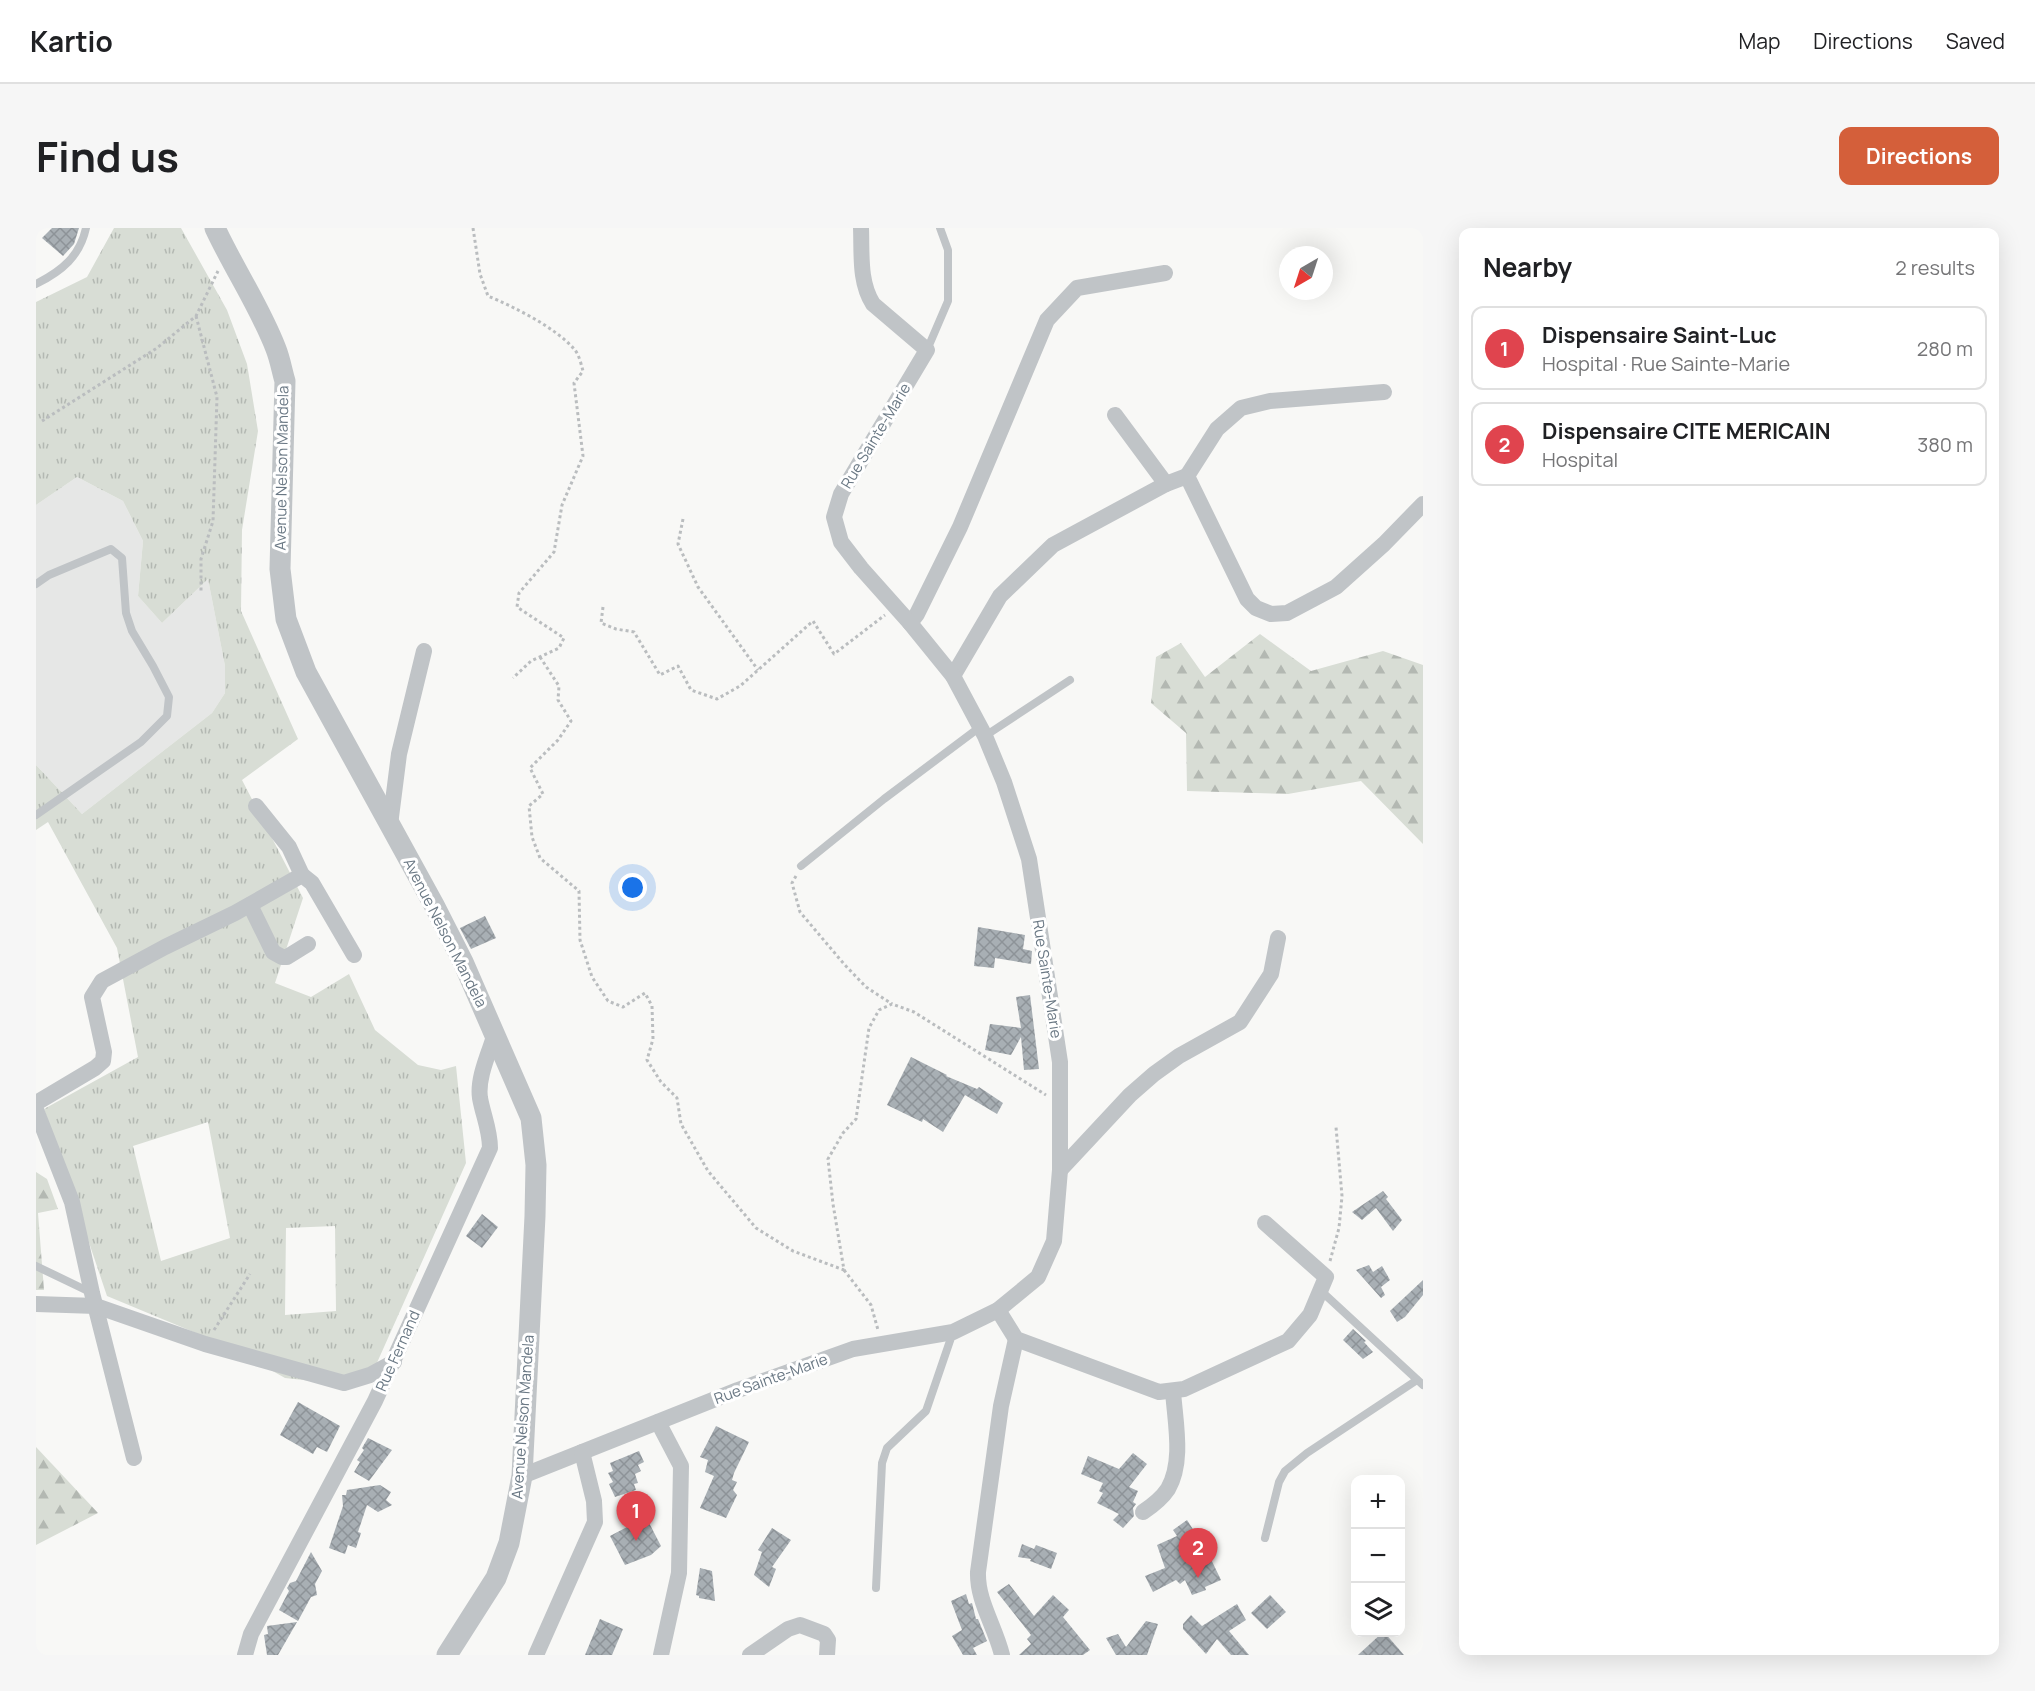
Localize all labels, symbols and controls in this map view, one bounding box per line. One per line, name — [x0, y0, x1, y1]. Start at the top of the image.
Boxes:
text: Kartio — [30, 22, 113, 60]
text: Map — [1739, 27, 1780, 55]
text: Directions — [1813, 27, 1913, 55]
text: Saved — [1946, 27, 2005, 55]
text: Find us — [36, 127, 179, 185]
button: Directions — [1839, 127, 1999, 185]
north arrow — [1279, 246, 1333, 300]
text: Nearby — [1483, 249, 1572, 285]
text: 2 results — [1895, 254, 1975, 281]
text: Dispensaire Saint-Luc — [1542, 320, 1777, 350]
text: 1 — [1500, 335, 1509, 362]
text: 280 m — [1917, 335, 1973, 362]
text: Hospital · Rue Sainte-Marie — [1542, 350, 1790, 377]
street label: Rue Sainte-Marie — [836, 379, 915, 492]
street label: Avenue Nelson Mandela — [270, 385, 293, 551]
text: Dispensaire CITE MERICAIN — [1542, 416, 1831, 446]
text: 2 — [1499, 431, 1510, 458]
text: 380 m — [1917, 431, 1973, 458]
text: Hospital — [1542, 446, 1618, 473]
street label: Avenue Nelson Mandela — [399, 855, 492, 1011]
your location — [618, 873, 647, 902]
street label: Rue Sainte-Marie — [1028, 918, 1067, 1040]
street label: Rue Fernand — [370, 1307, 425, 1395]
street label: Avenue Nelson Mandela — [506, 1334, 539, 1500]
street label: Rue Sainte-Marie — [711, 1348, 831, 1409]
map controls — [1351, 1475, 1405, 1637]
button: + — [1351, 1475, 1405, 1529]
pin: 1 — [616, 1492, 656, 1541]
pin: 2 — [1178, 1528, 1218, 1578]
button: − — [1351, 1529, 1405, 1583]
button: layers — [1351, 1583, 1405, 1637]

